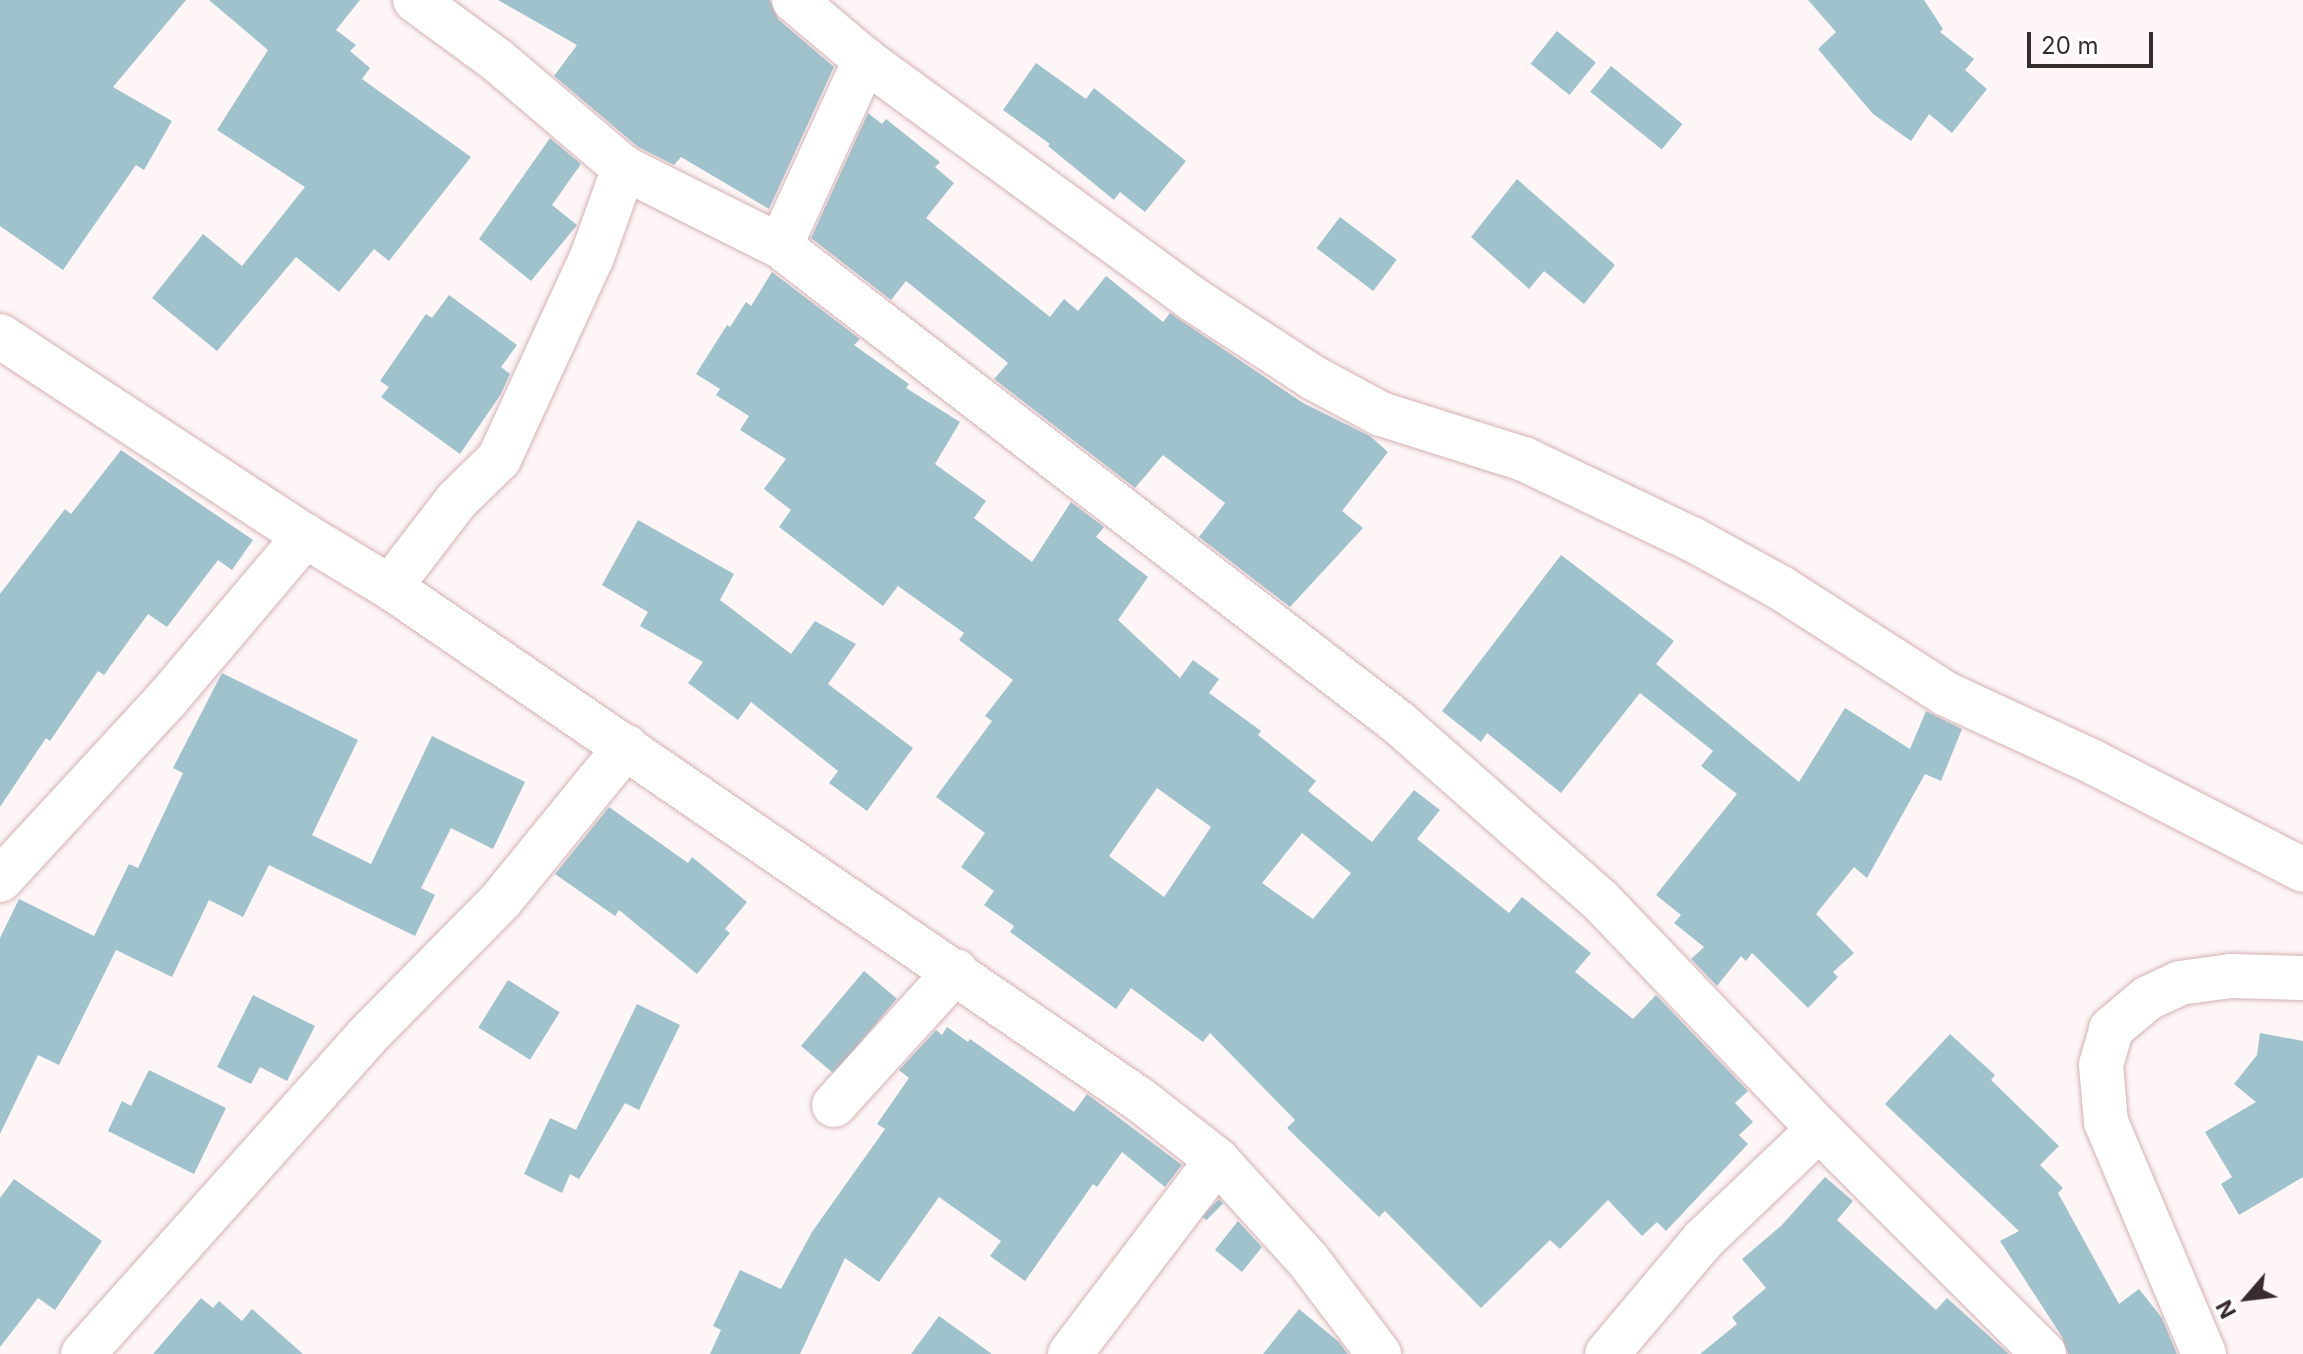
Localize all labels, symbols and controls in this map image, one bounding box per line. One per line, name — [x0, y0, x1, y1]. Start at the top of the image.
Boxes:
scale bar — [2031, 16, 2157, 66]
text: 20 m — [2041, 31, 2099, 60]
north arrow — [2207, 1258, 2287, 1338]
text: N — [2210, 1296, 2241, 1323]

